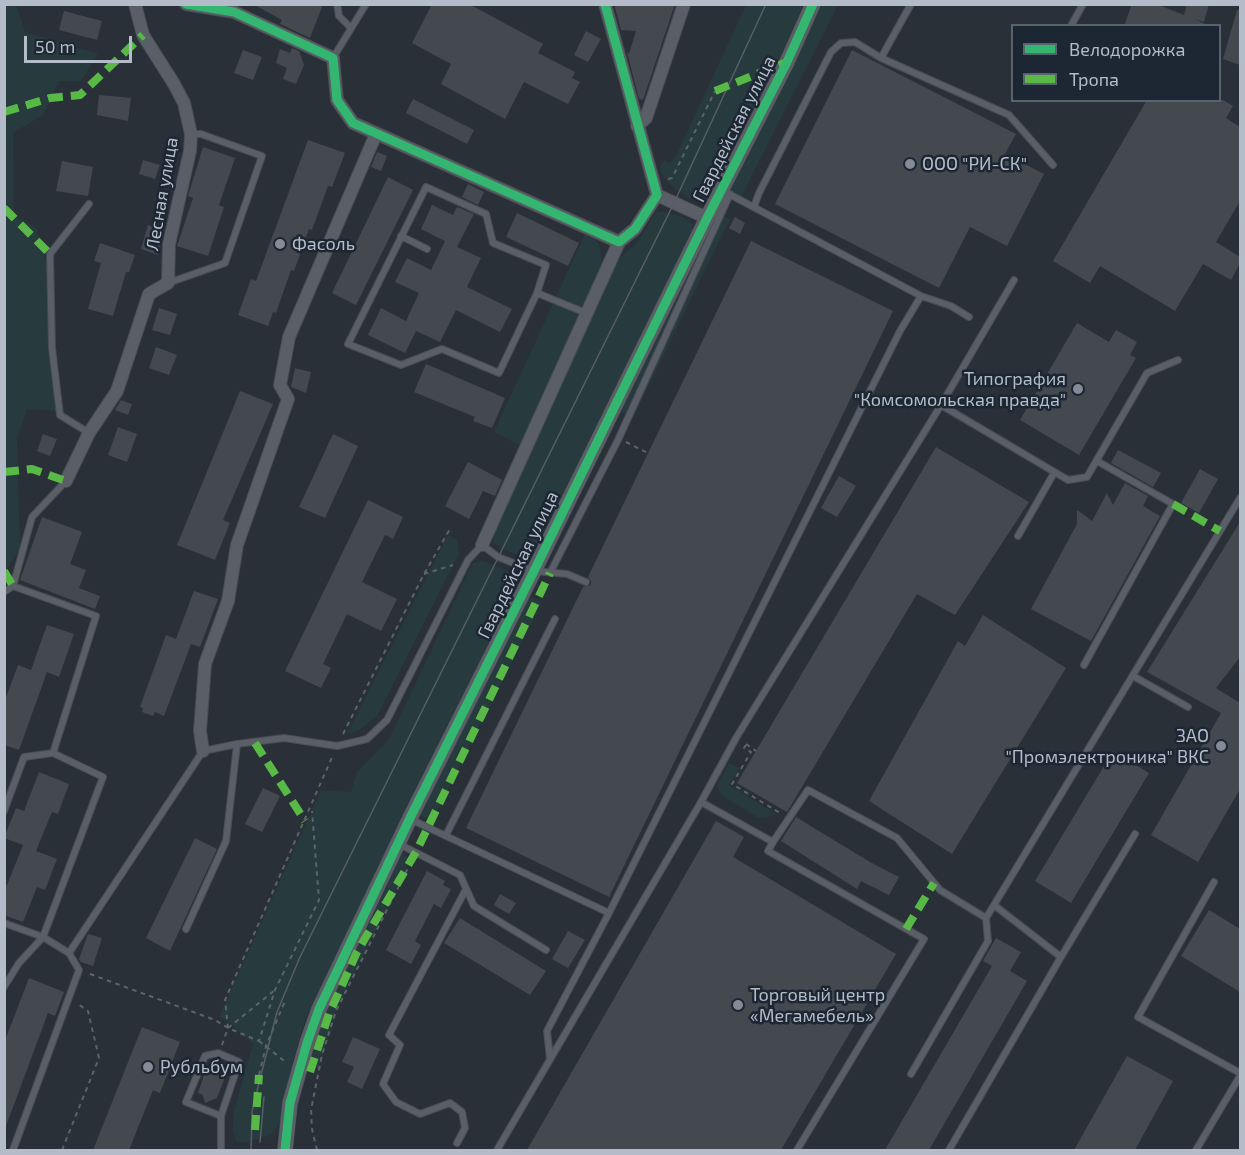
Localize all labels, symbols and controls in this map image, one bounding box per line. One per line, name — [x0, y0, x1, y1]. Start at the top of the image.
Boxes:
scale bar — [27, 24, 135, 62]
legend — [1011, 24, 1221, 102]
text: 50 m — [35, 35, 75, 57]
text: Велодорожка — [1069, 38, 1185, 60]
street label: Гвардейская улица — [688, 52, 780, 206]
text: Тропа — [1069, 68, 1119, 90]
street label: Лесная улица — [141, 136, 183, 252]
place label: ООО "РИ-СК" — [922, 153, 1027, 175]
marker: ООО "РИ-СК" — [903, 157, 917, 171]
place label: Фасоль — [292, 233, 355, 255]
marker: Фасоль — [273, 237, 287, 251]
place label: Типография "Комсомольская правда" — [854, 368, 1066, 410]
marker: Типография "Комсомольская правда" — [1071, 382, 1085, 396]
street label: Гвардейская улица — [473, 488, 563, 642]
place label: ЗАО "Промэлектроника" ВКС — [1005, 725, 1209, 768]
marker: ЗАО "Промэлектроника" ВКС — [1214, 739, 1228, 753]
place label: Торговый центр «Мегамебель» — [750, 984, 885, 1026]
marker: Торговый центр «Мегамебель» — [731, 998, 745, 1012]
place label: Рубльбум — [160, 1056, 243, 1078]
marker: Рубльбум — [141, 1060, 155, 1074]

